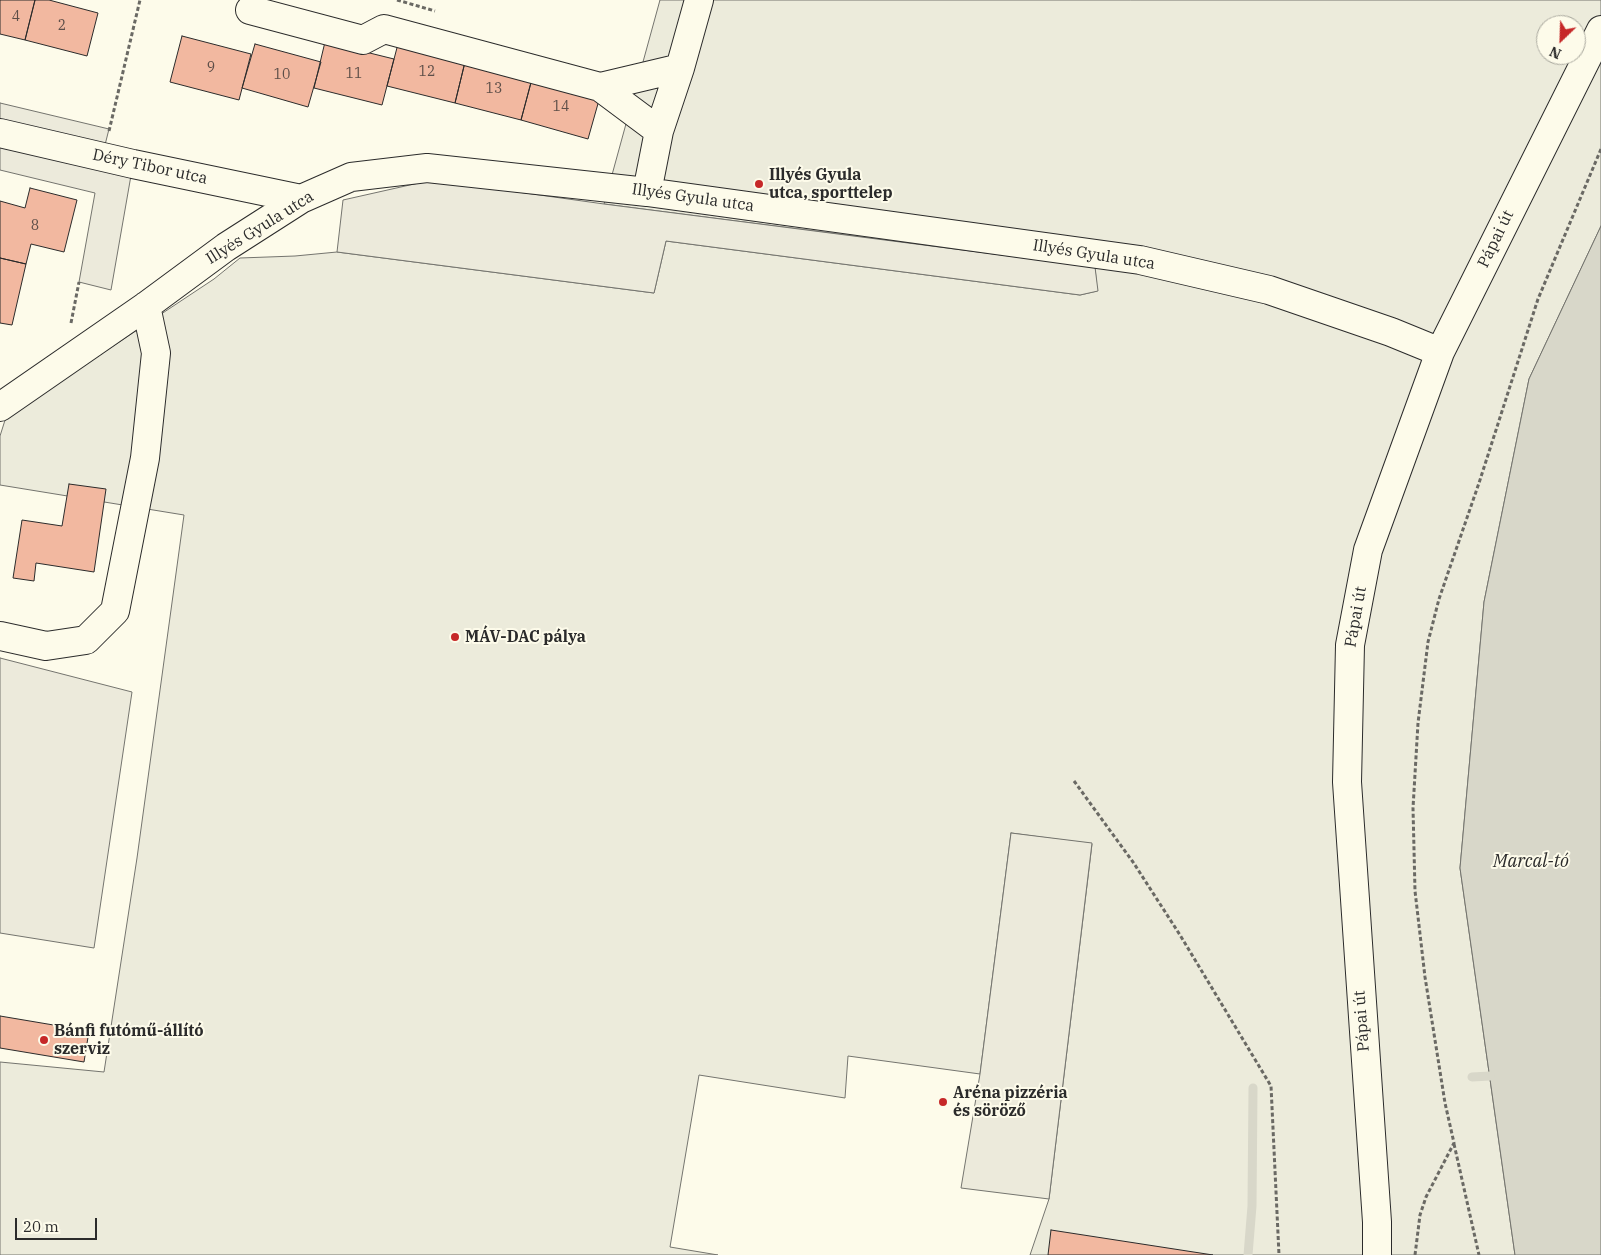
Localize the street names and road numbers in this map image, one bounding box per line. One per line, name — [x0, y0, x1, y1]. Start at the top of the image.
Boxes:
street label: Déry Tibor utca — [91, 145, 209, 189]
street label: Illyés Gyula utca — [631, 180, 755, 216]
street label: Illyés Gyula utca — [203, 187, 317, 269]
street label: Pápai út — [1474, 207, 1518, 271]
street label: Illyés Gyula utca — [1032, 236, 1156, 274]
street label: Pápai út — [1341, 585, 1371, 649]
street label: Pápai út — [1350, 990, 1374, 1052]

